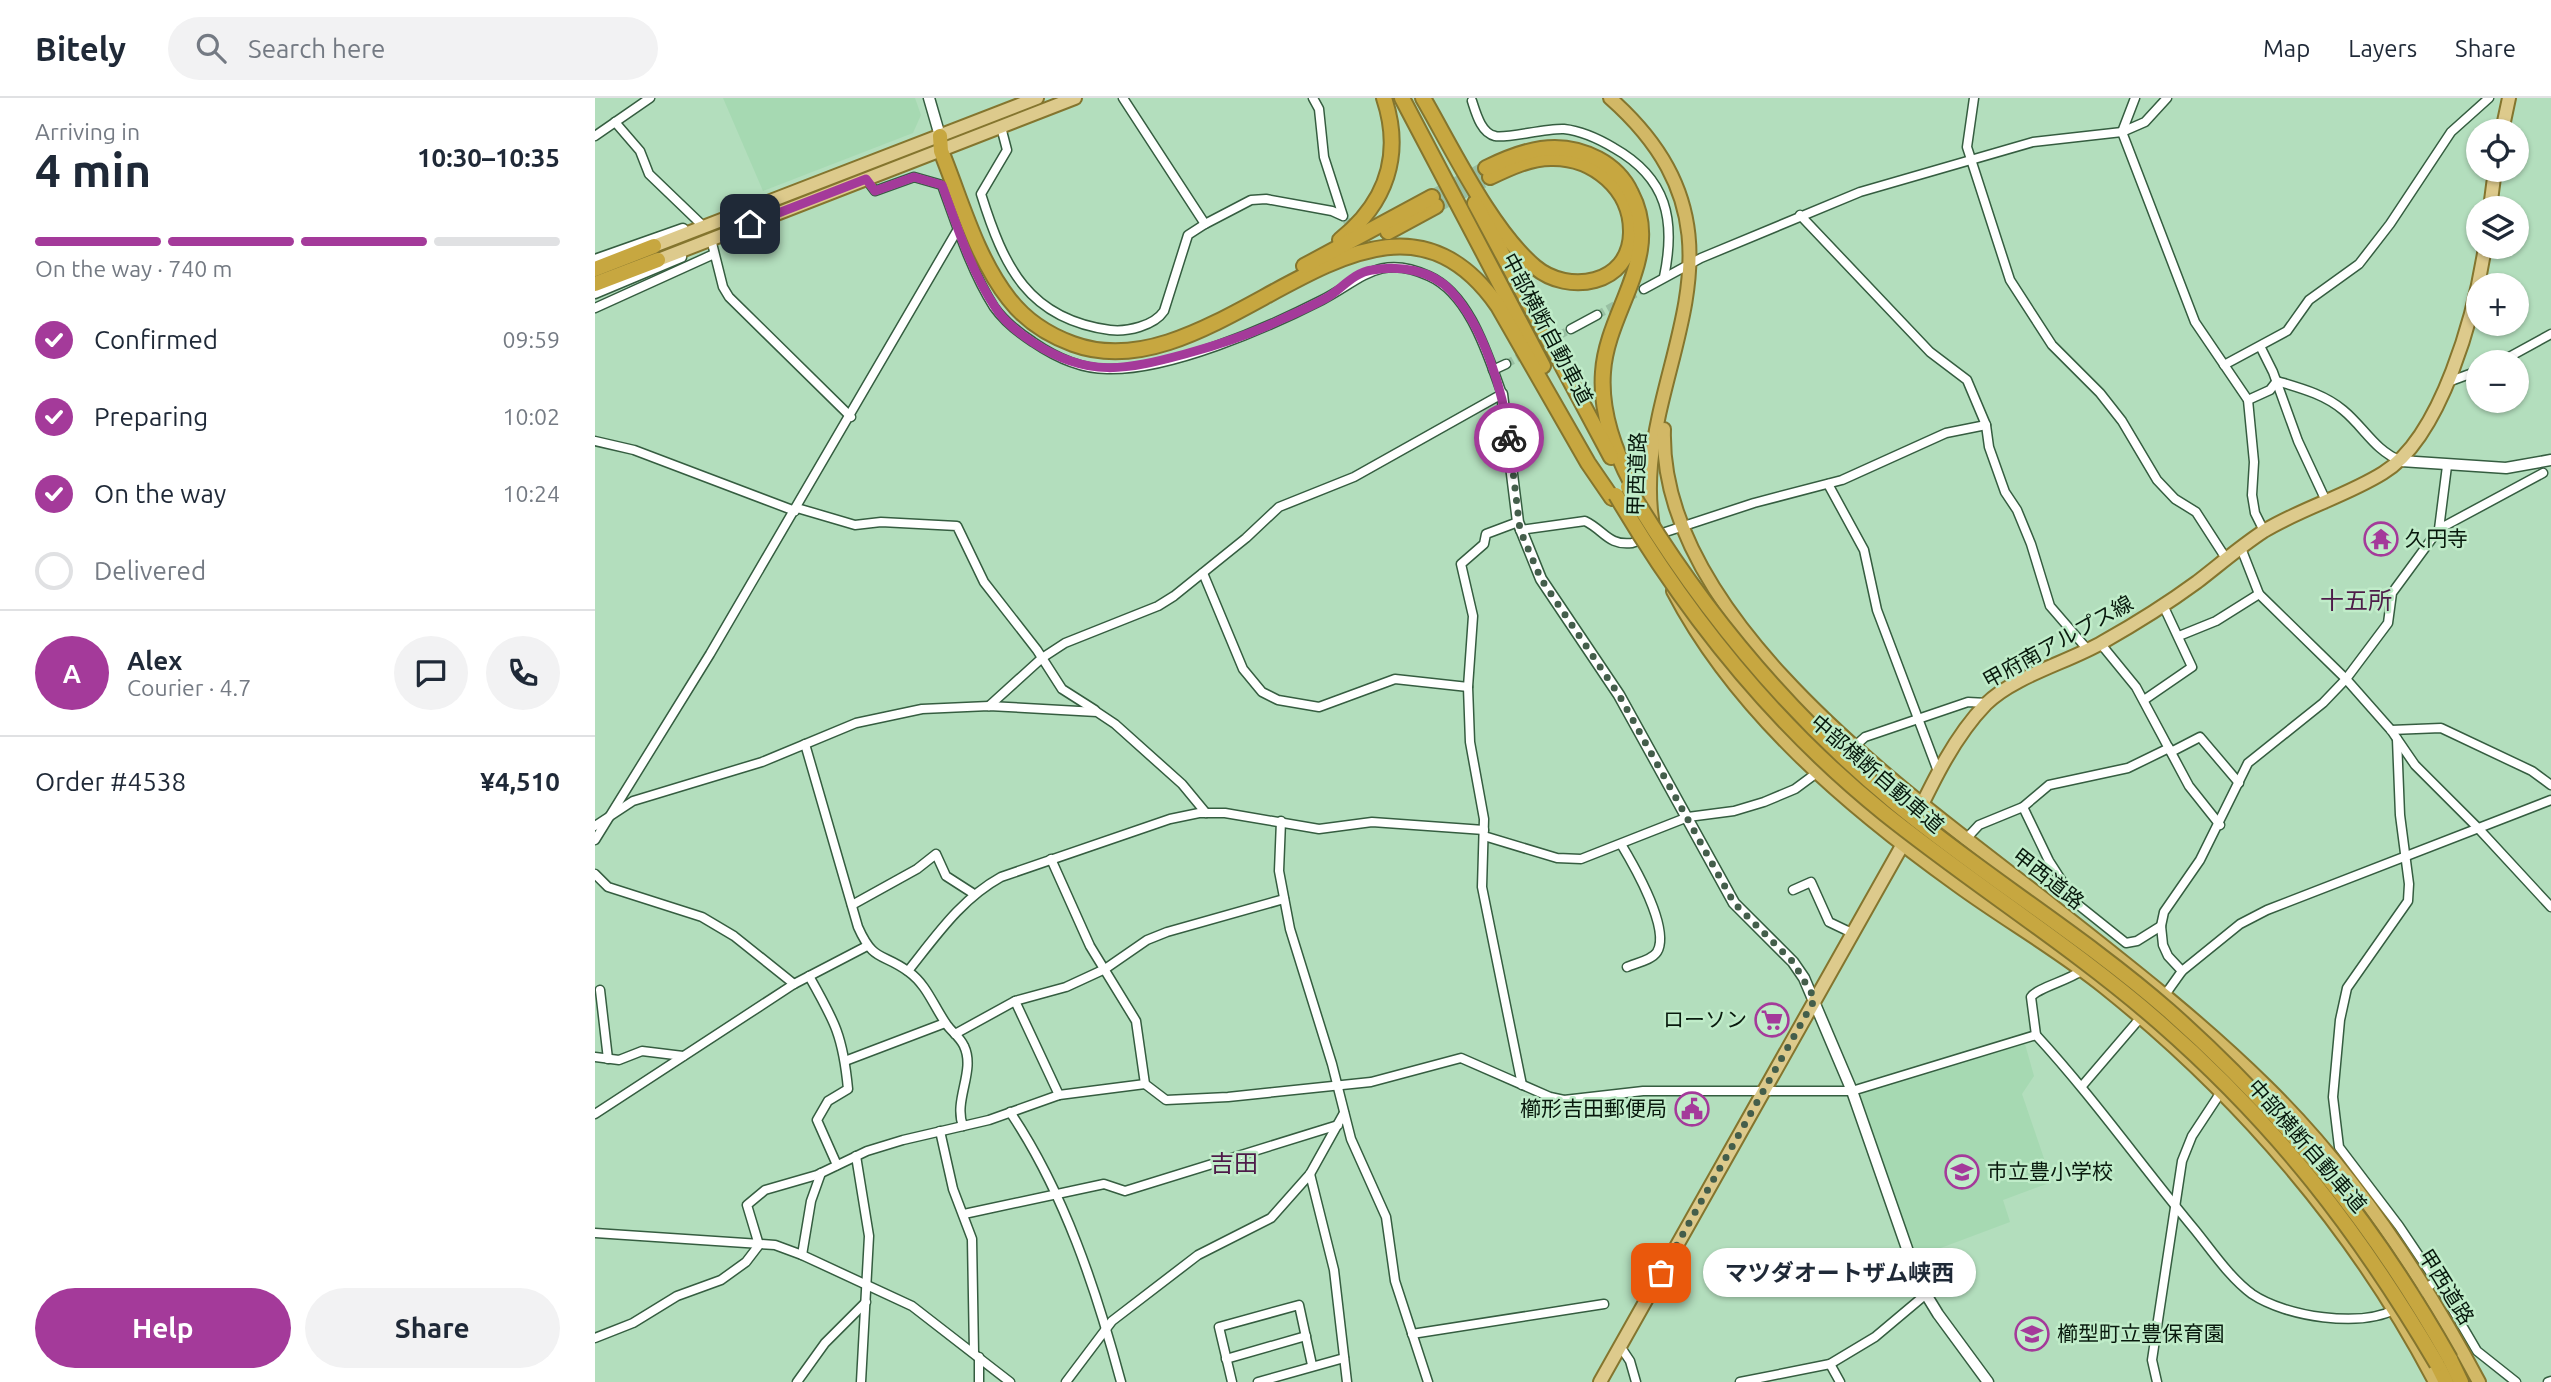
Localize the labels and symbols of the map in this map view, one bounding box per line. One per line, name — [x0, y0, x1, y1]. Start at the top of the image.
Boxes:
pin — [720, 194, 780, 254]
street label: 中部横断自動車道 — [1498, 249, 1598, 408]
courier — [1474, 403, 1544, 473]
street label: 甲西道路 — [1623, 432, 1649, 516]
temple icon: 久円寺 — [2362, 520, 2400, 558]
place label: 久円寺 — [2405, 526, 2468, 550]
district label: 十五所 — [2320, 587, 2392, 614]
street label: 甲府南アルプス線 — [1978, 590, 2137, 692]
street label: 中部横断自動車道 — [1806, 709, 1949, 837]
street label: 甲西道路 — [2008, 843, 2089, 914]
supermarket icon: ローソン — [1753, 1001, 1791, 1039]
place label: ローソン — [1663, 1007, 1747, 1031]
street label: 中部横断自動車道 — [2244, 1074, 2372, 1217]
public building icon: 櫛形吉田郵便局 — [1673, 1090, 1711, 1128]
place label: 櫛形吉田郵便局 — [1520, 1096, 1667, 1120]
district label: 吉田 — [1210, 1150, 1258, 1177]
school or university icon: 市立豊小学校 — [1943, 1153, 1981, 1191]
place label: 市立豊小学校 — [1987, 1159, 2113, 1183]
pin — [1631, 1243, 1691, 1303]
street label: 甲西道路 — [2414, 1244, 2479, 1328]
callout: マツダオートザム峡西 — [1703, 1248, 1976, 1298]
school or university icon: 櫛型町立豊保育園 — [2013, 1315, 2051, 1353]
place label: 櫛型町立豊保育園 — [2057, 1321, 2225, 1345]

